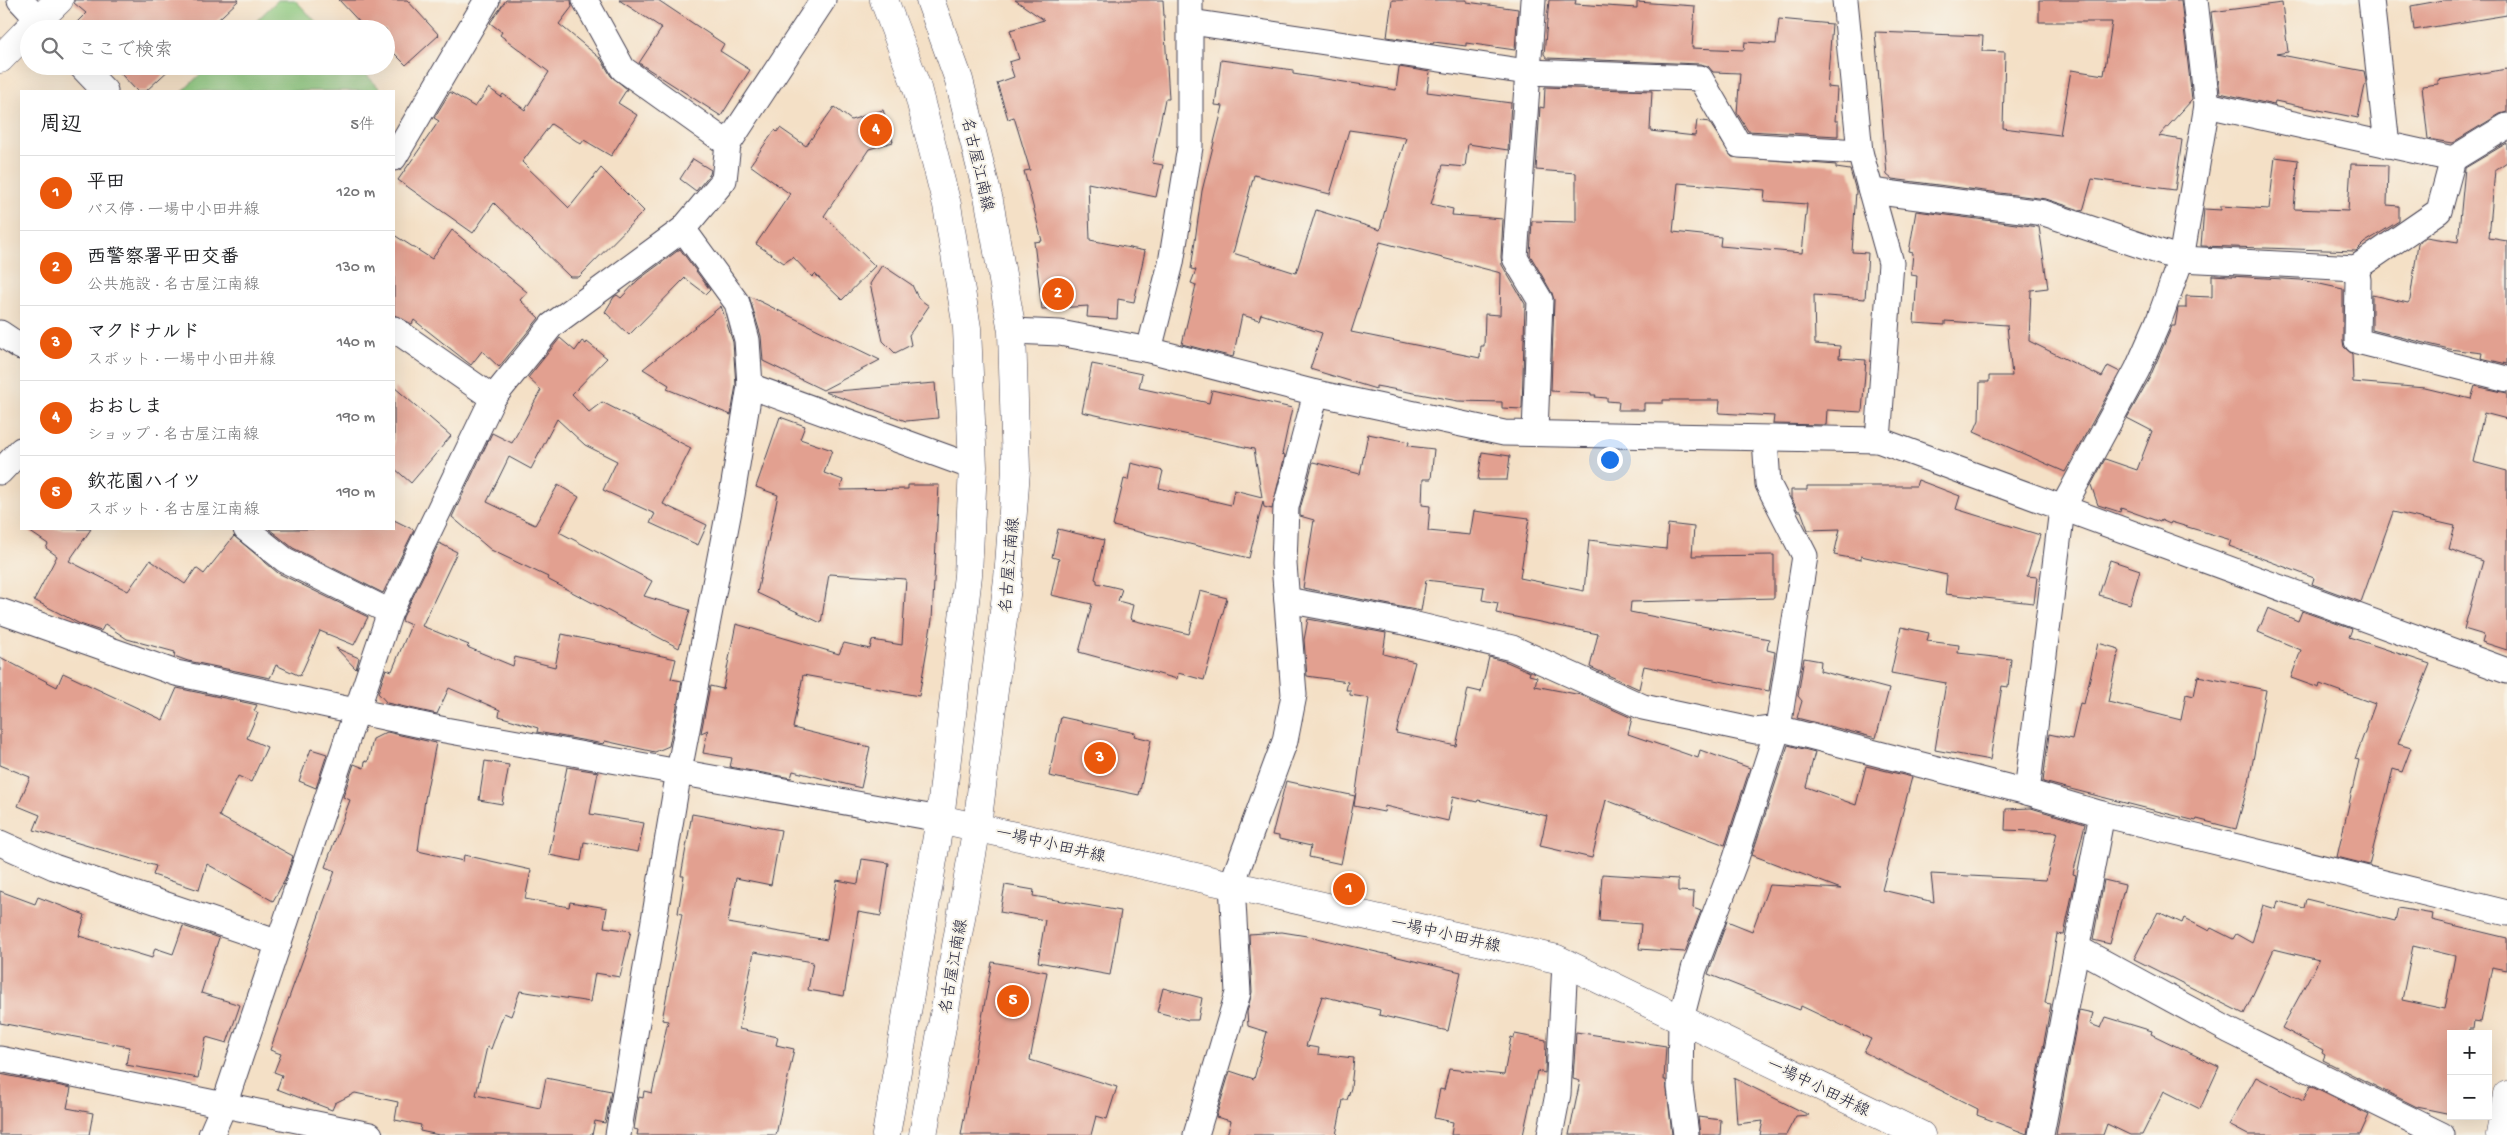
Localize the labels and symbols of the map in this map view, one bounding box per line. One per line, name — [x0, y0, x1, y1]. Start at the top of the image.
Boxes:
pin: 4 — [860, 111, 892, 149]
street label: 名古屋江南線 — [956, 115, 998, 214]
pin: 2 — [1042, 275, 1074, 313]
your location — [1597, 447, 1623, 473]
street label: 名古屋江南線 — [996, 516, 1025, 614]
pin: 3 — [1084, 739, 1116, 777]
street label: 一場中小田井線 — [994, 823, 1107, 868]
pin: 1 — [1333, 870, 1365, 908]
street label: 一場中小田井線 — [1389, 913, 1502, 958]
street label: 名古屋江南線 — [936, 917, 973, 1016]
pin: 5 — [997, 982, 1029, 1020]
street label: 一場中小田井線 — [1763, 1054, 1873, 1122]

